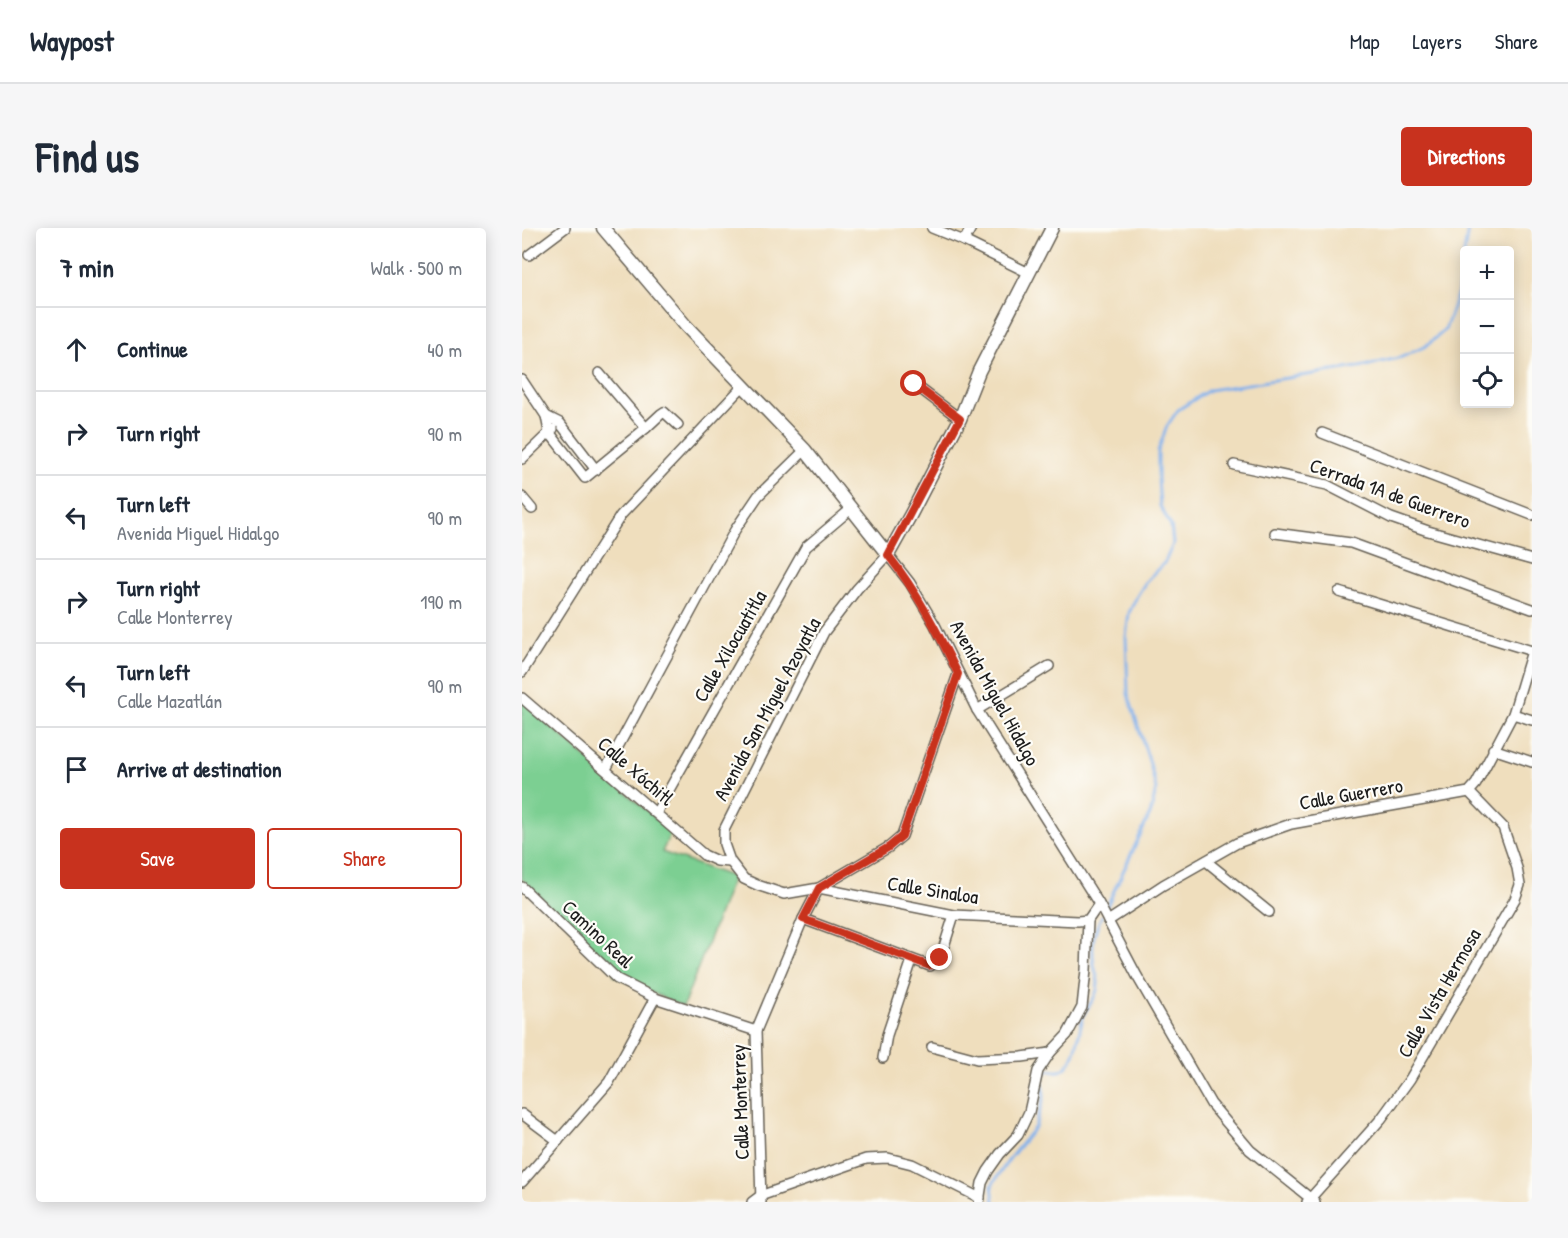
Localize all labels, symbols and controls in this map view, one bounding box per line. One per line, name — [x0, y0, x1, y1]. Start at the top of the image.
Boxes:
text: Waypost — [30, 22, 114, 60]
text: Map — [1350, 27, 1379, 56]
text: Layers — [1412, 27, 1462, 56]
text: Share — [1495, 27, 1538, 56]
button: Directions — [1401, 127, 1532, 186]
text: Find us — [36, 128, 139, 185]
map controls — [1460, 246, 1514, 408]
button: + — [1460, 246, 1514, 300]
text: 7 min — [60, 250, 114, 285]
text: Walk · 500 m — [370, 254, 462, 281]
button: − — [1460, 300, 1514, 354]
icon: ahead — [60, 333, 93, 366]
text: Continue — [117, 334, 188, 364]
text: 40 m — [427, 336, 462, 363]
button: locate — [1460, 354, 1514, 408]
route start — [900, 370, 926, 396]
icon: right — [60, 417, 93, 450]
text: Turn right — [117, 418, 200, 448]
text: 90 m — [428, 420, 462, 447]
street label: Cerrada 1A de Guerrero — [1306, 451, 1474, 534]
text: Turn left — [117, 489, 190, 519]
icon: left — [60, 501, 93, 534]
text: 90 m — [428, 504, 462, 531]
text: Avenida Miguel Hidalgo — [117, 519, 279, 546]
text: Turn right — [117, 573, 200, 603]
icon: right — [60, 585, 93, 618]
street label: Calle Xilocuatitla — [687, 585, 773, 707]
text: 190 m — [420, 588, 462, 615]
text: Calle Monterrey — [117, 603, 233, 630]
street label: Avenida San Miguel Azoyatla — [707, 612, 826, 805]
street label: Avenida Miguel Hidalgo — [944, 615, 1047, 770]
text: Turn left — [117, 657, 190, 687]
icon: left — [60, 669, 93, 702]
text: 90 m — [428, 672, 462, 699]
text: Calle Mazatlán — [117, 687, 222, 714]
street label: Calle Xóchitl — [592, 730, 681, 812]
icon: arrive — [60, 753, 93, 786]
text: Arrive at destination — [117, 754, 282, 784]
street label: Calle Guerrero — [1297, 771, 1405, 816]
button: Save — [60, 828, 255, 889]
button: Share — [267, 828, 462, 889]
street label: Calle Sinaloa — [886, 869, 981, 910]
street label: Camino Real — [557, 893, 641, 974]
street label: Calle Vista Hermosa — [1391, 923, 1487, 1062]
route end — [926, 944, 952, 970]
street label: Calle Monterrey — [724, 1044, 755, 1160]

